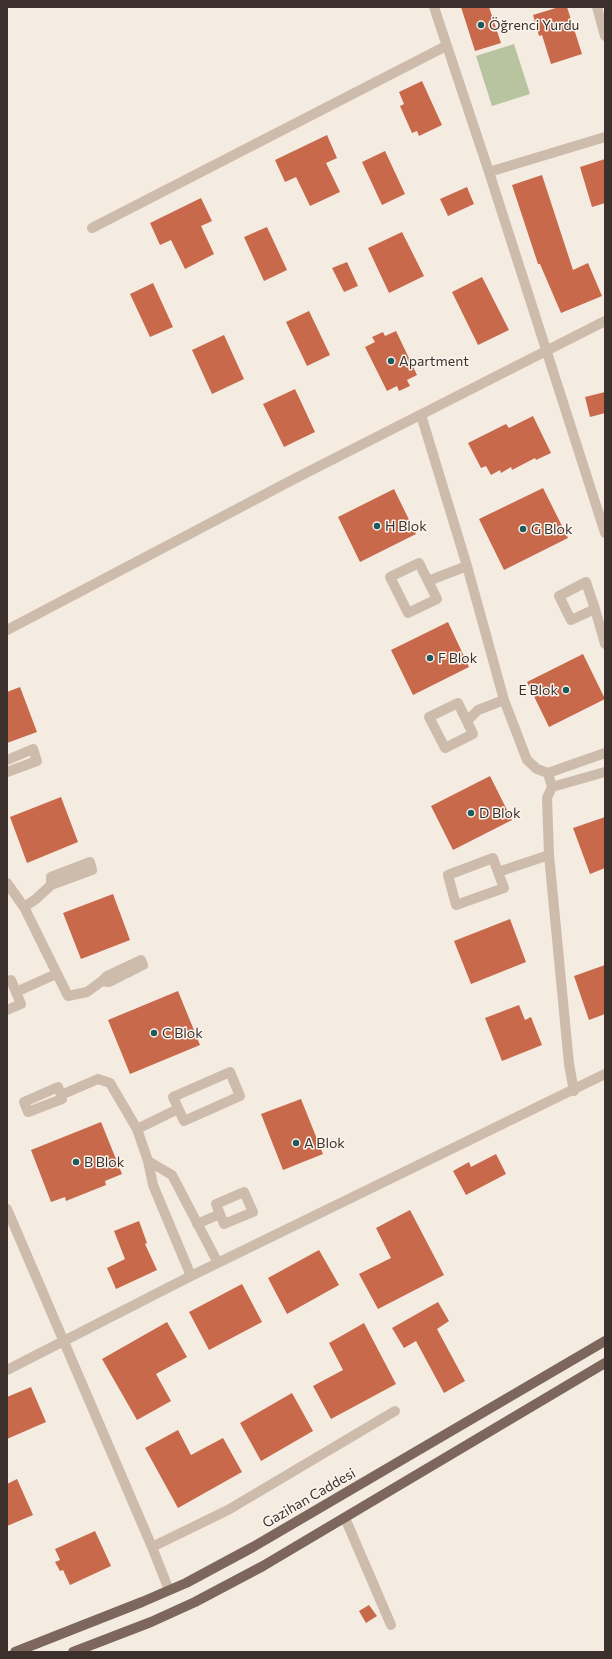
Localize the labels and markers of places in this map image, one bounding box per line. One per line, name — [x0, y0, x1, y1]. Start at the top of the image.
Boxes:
place label: Öğrenci Yurdu — [489, 17, 579, 33]
marker: Öğrenci Yurdu — [476, 20, 486, 30]
place label: Apartment — [399, 353, 469, 369]
marker: Apartment — [386, 356, 396, 366]
place label: H Blok — [385, 518, 427, 534]
marker: H Blok — [372, 521, 382, 531]
place label: G Blok — [531, 521, 572, 537]
marker: G Blok — [518, 524, 528, 534]
place label: F Blok — [438, 650, 477, 666]
marker: F Blok — [425, 653, 435, 663]
place label: E Blok — [518, 682, 558, 698]
marker: E Blok — [561, 685, 571, 695]
place label: D Blok — [479, 805, 521, 821]
marker: D Blok — [466, 808, 476, 818]
place label: C Blok — [162, 1025, 203, 1041]
marker: C Blok — [149, 1028, 159, 1038]
place label: A Blok — [304, 1135, 345, 1151]
marker: A Blok — [291, 1138, 301, 1148]
place label: B Blok — [84, 1154, 124, 1170]
marker: B Blok — [71, 1157, 81, 1167]

